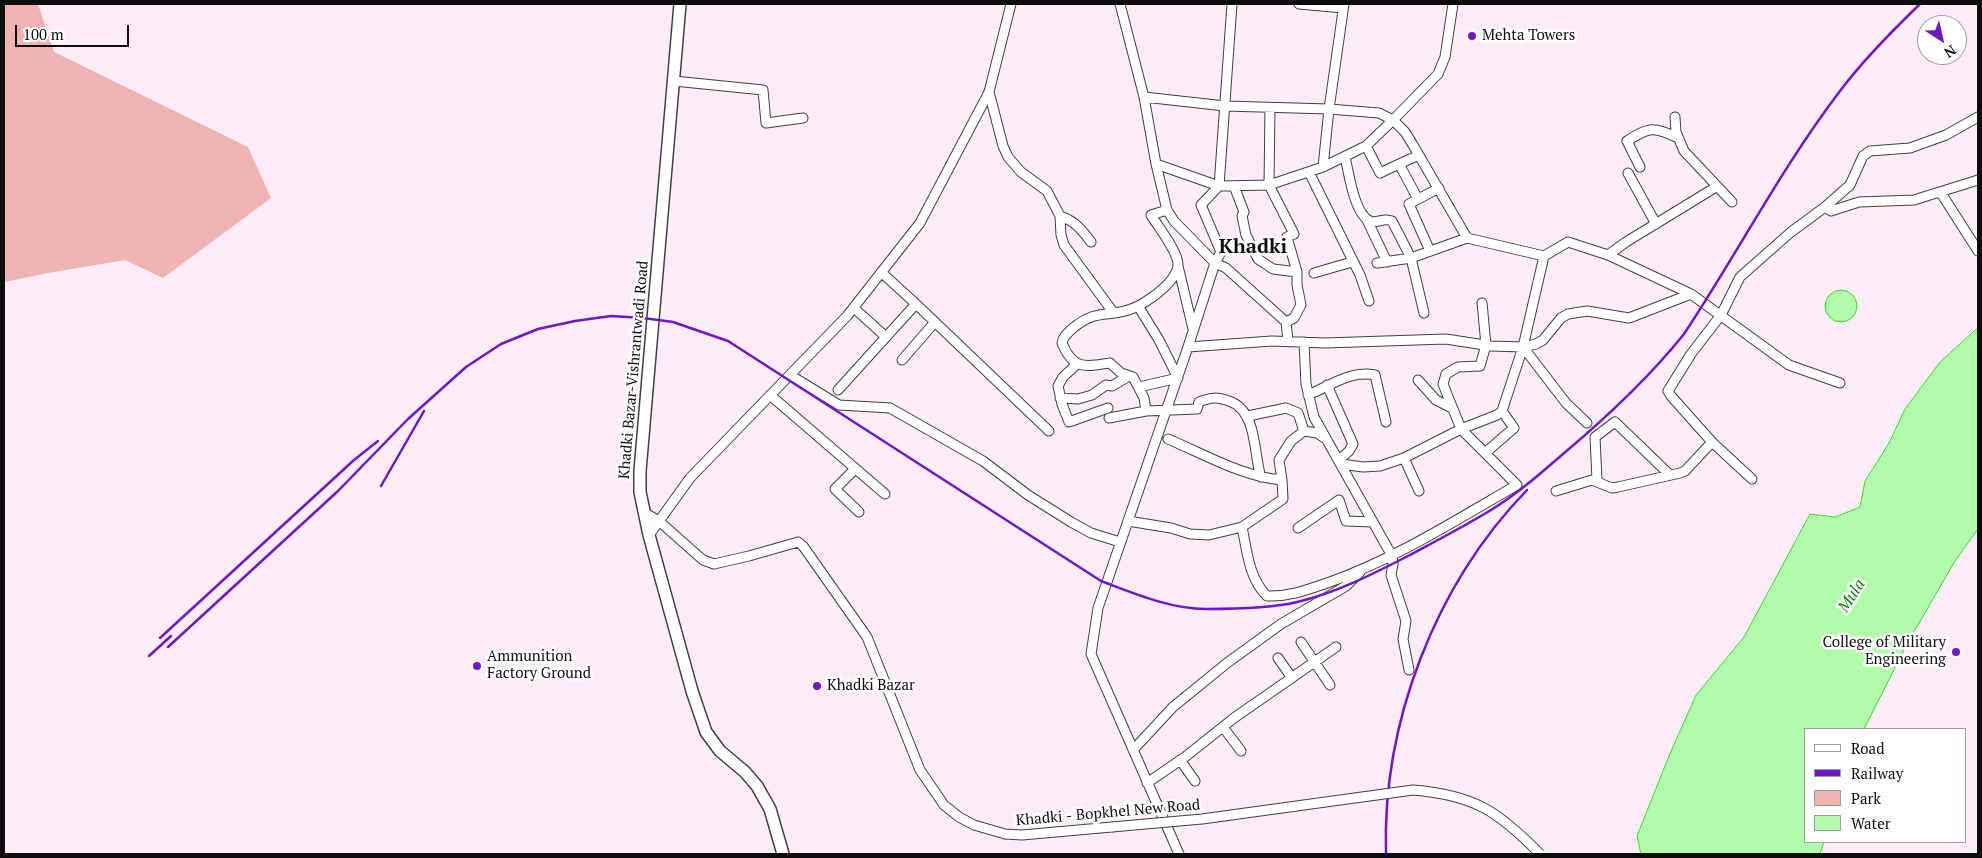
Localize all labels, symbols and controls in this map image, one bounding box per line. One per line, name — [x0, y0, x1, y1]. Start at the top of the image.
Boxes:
scale bar — [18, 15, 131, 47]
north arrow — [1917, 15, 1967, 65]
text: 100 m — [23, 24, 64, 44]
place label: Mehta Towers — [1482, 27, 1575, 45]
marker: Mehta Towers — [1466, 30, 1478, 42]
text: N — [1941, 41, 1960, 63]
district label: Khadki — [1219, 235, 1287, 259]
street label: Khadki Bazar-Vishrantwadi Road — [615, 260, 653, 480]
water label: Mula — [1834, 576, 1870, 616]
place label: College of Military Engineering — [1822, 634, 1946, 669]
marker: College of Military Engineering — [1950, 646, 1962, 658]
place label: Ammunition Factory Ground — [487, 648, 591, 683]
marker: Ammunition Factory Ground — [471, 660, 483, 672]
place label: Khadki Bazar — [827, 677, 915, 695]
marker: Khadki Bazar — [811, 680, 823, 692]
legend — [1804, 728, 1967, 843]
text: Road — [1851, 738, 1884, 758]
text: Railway — [1851, 763, 1903, 783]
text: Park — [1851, 788, 1881, 808]
street label: Khadki - Bopkhel New Road — [1015, 796, 1201, 830]
text: Water — [1851, 813, 1890, 833]

